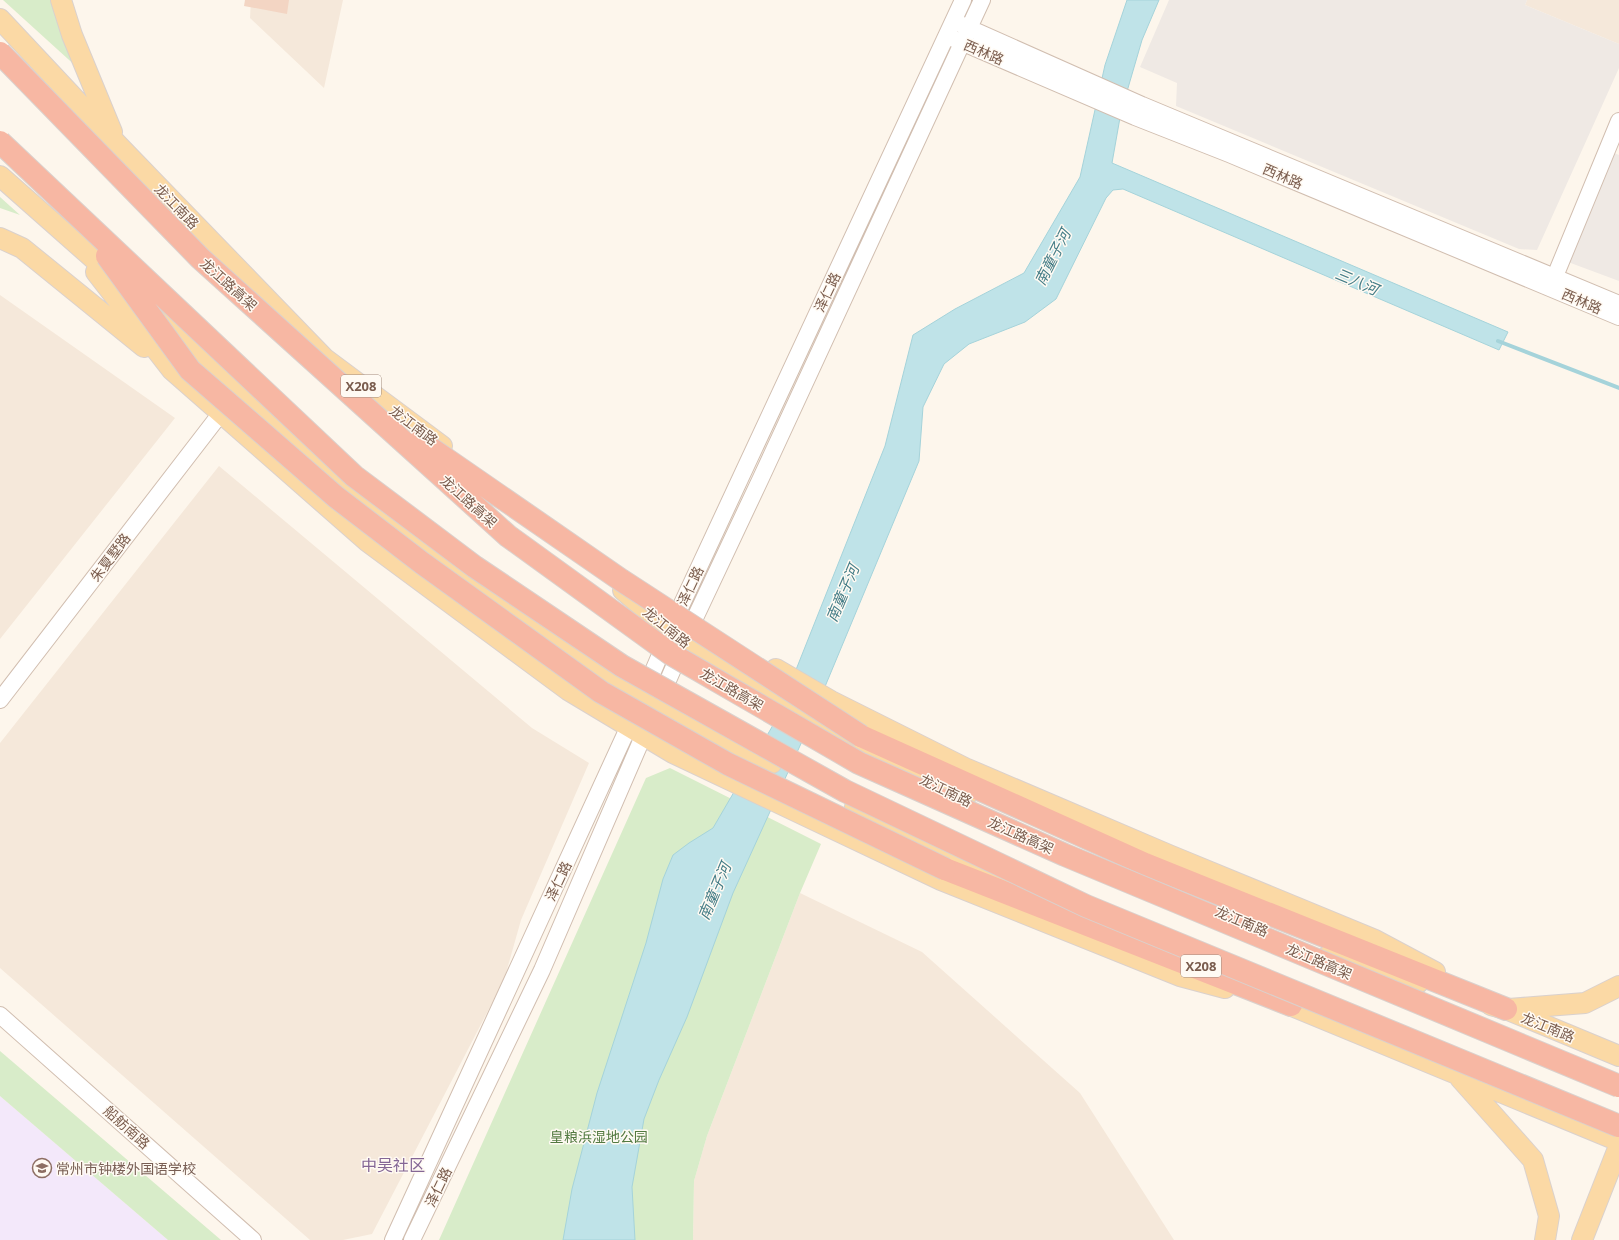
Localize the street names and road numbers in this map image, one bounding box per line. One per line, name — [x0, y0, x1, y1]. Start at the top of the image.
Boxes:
street label: 西林路 — [961, 35, 1007, 69]
street label: 西林路 — [1260, 159, 1306, 193]
street label: 龙江南路 — [151, 179, 203, 233]
street label: 龙江路高架 — [197, 254, 261, 314]
street label: 泽仁路 — [810, 269, 844, 315]
street label: 西林路 — [1559, 284, 1605, 318]
road number: X208 — [341, 375, 381, 397]
street label: 龙江南路 — [386, 401, 442, 449]
street label: 龙江路高架 — [437, 471, 501, 531]
street label: 朱夏墅路 — [86, 529, 134, 585]
street label: 泽仁路 — [673, 563, 707, 609]
street label: 龙江南路 — [639, 602, 695, 652]
street label: 龙江路高架 — [697, 663, 767, 715]
street label: 龙江南路 — [917, 769, 975, 811]
street label: 龙江路高架 — [985, 812, 1057, 858]
street label: 泽仁路 — [541, 858, 575, 904]
street label: 龙江南路 — [1213, 901, 1271, 941]
street label: 龙江路高架 — [1283, 939, 1355, 983]
road number: X208 — [1181, 955, 1221, 977]
street label: 龙江南路 — [1518, 1008, 1578, 1046]
street label: 船舫南路 — [100, 1101, 154, 1153]
street label: 泽仁路 — [420, 1164, 456, 1210]

